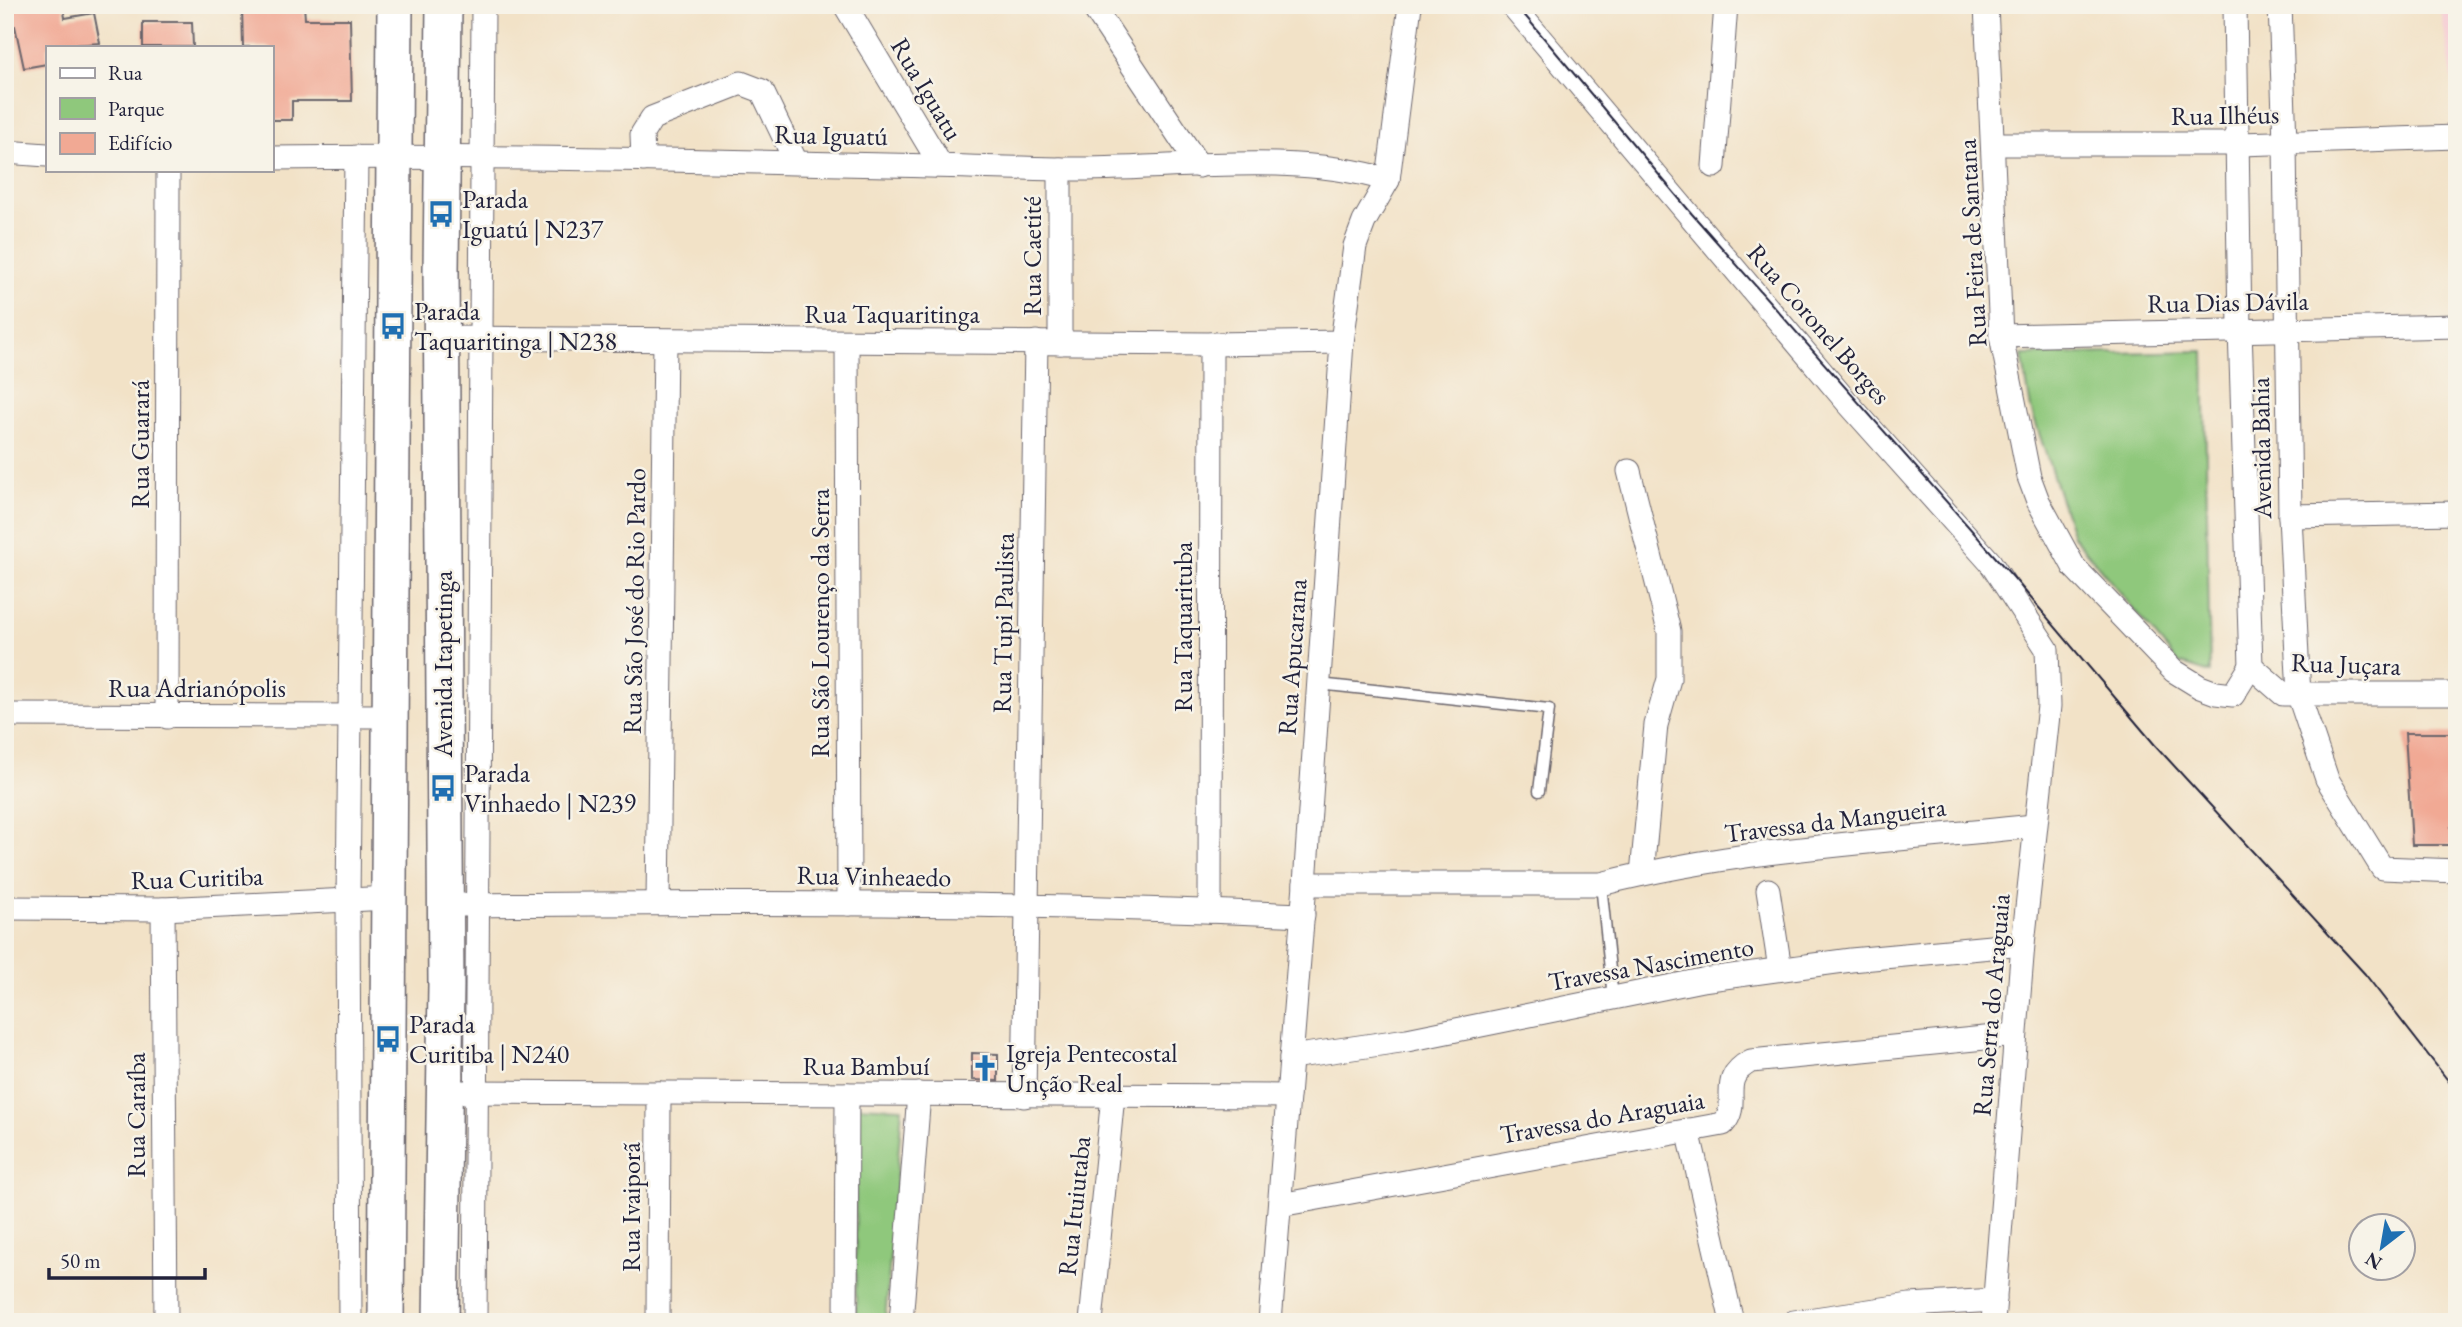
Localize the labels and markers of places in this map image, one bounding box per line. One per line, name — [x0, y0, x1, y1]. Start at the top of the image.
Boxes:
place label: Parada Iguatú | N237 — [462, 182, 604, 246]
bus stop icon: Parada Iguatú | N237 — [426, 199, 456, 229]
place label: Parada Taquaritinga | N238 — [414, 294, 617, 358]
bus stop icon: Parada Taquaritinga | N238 — [378, 311, 408, 341]
place label: Parada Vinhaedo | N239 — [464, 756, 636, 820]
bus stop icon: Parada Vinhaedo | N239 — [428, 773, 458, 803]
place label: Parada Curitiba | N240 — [409, 1007, 569, 1071]
bus stop icon: Parada Curitiba | N240 — [373, 1024, 403, 1054]
place label: Igreja Pentecostal Unção Real — [1006, 1036, 1178, 1100]
church icon: Igreja Pentecostal Unção Real — [970, 1053, 1000, 1083]

